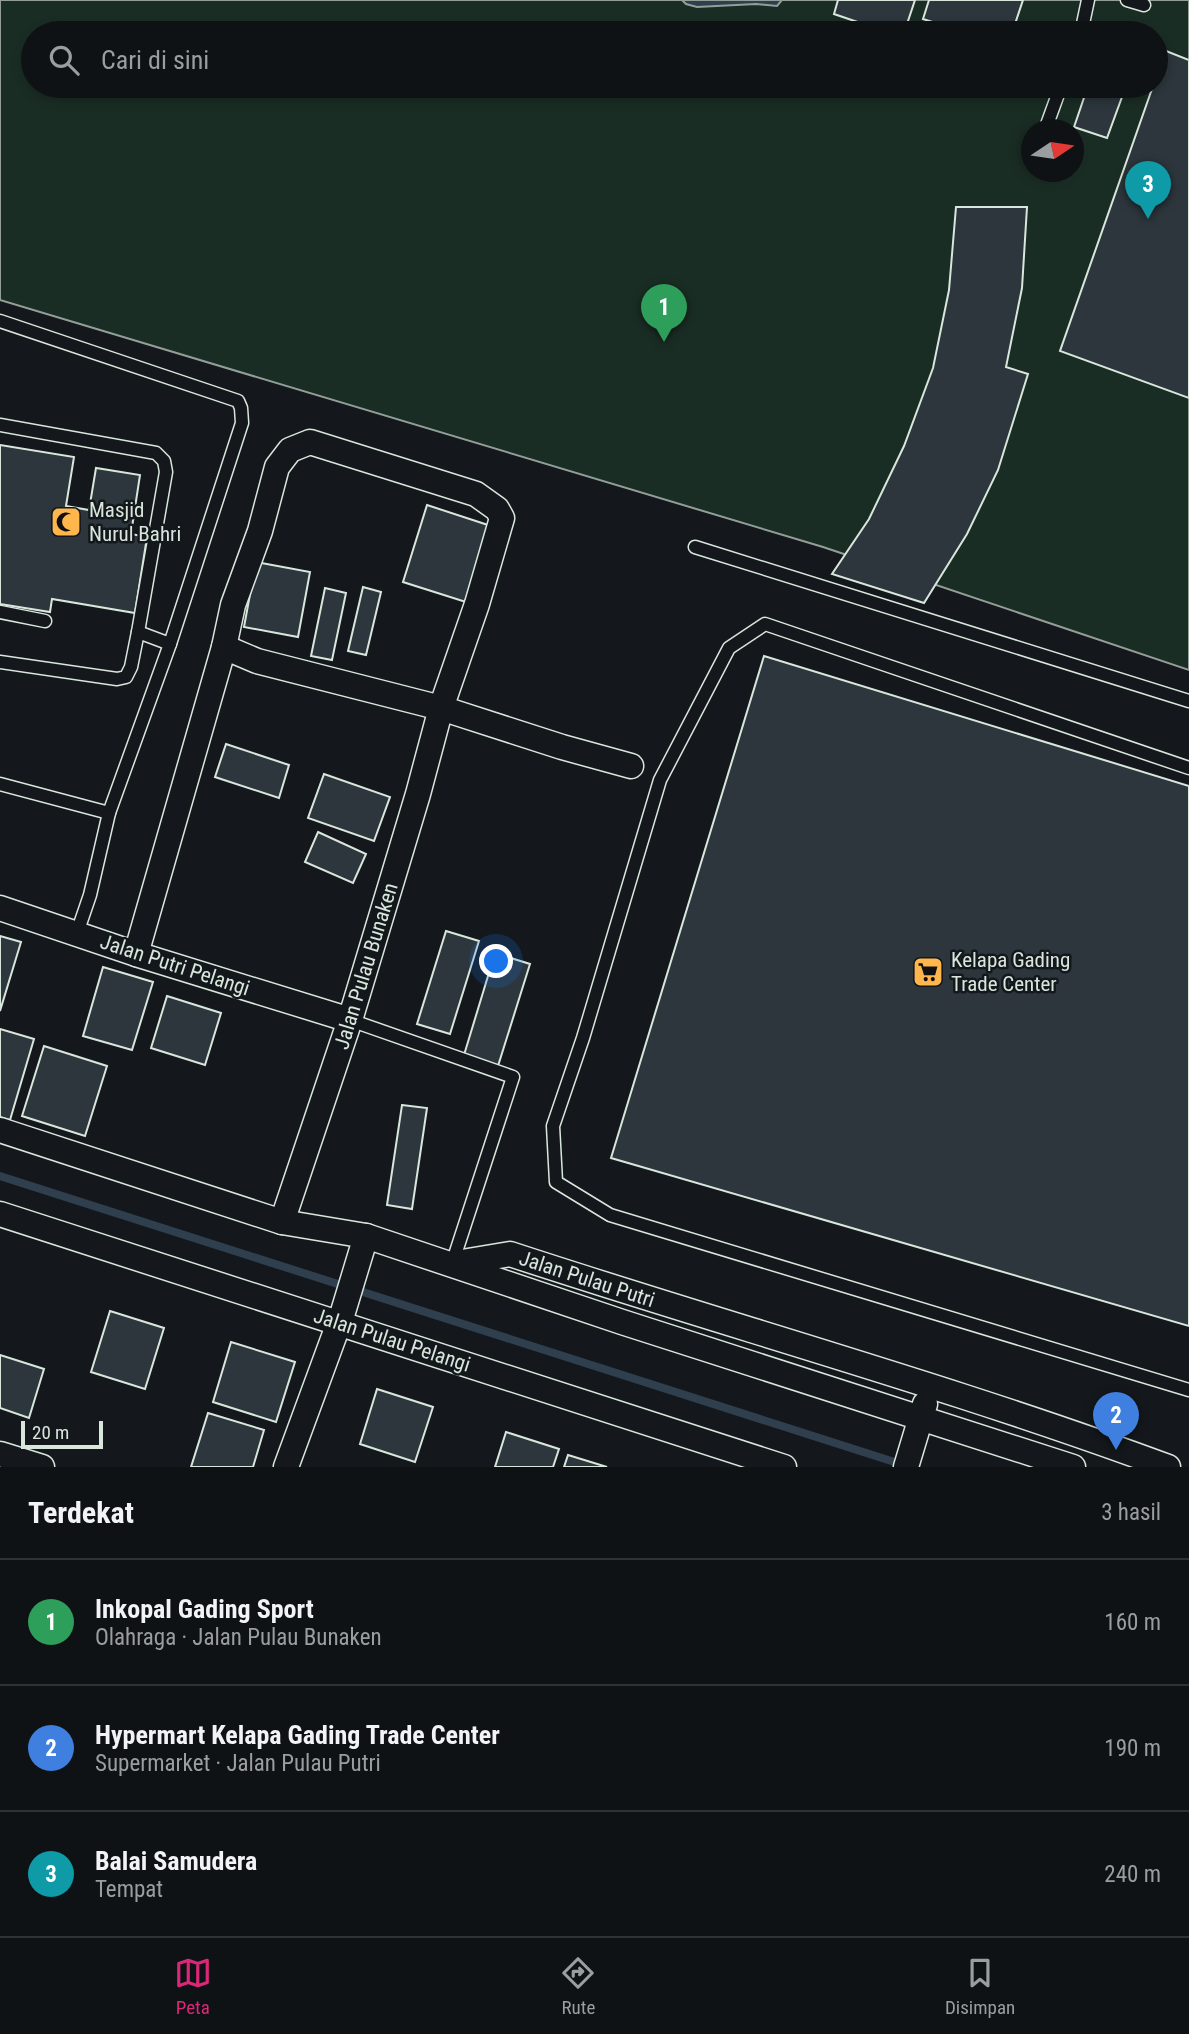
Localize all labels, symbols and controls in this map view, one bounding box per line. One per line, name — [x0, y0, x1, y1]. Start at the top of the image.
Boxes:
search box — [21, 21, 1168, 98]
icon: search — [45, 41, 83, 79]
text: Cari di sini — [101, 45, 209, 75]
north arrow — [1021, 119, 1084, 182]
pin: 3 — [1125, 161, 1171, 219]
pin: 1 — [641, 284, 687, 342]
place label: Masjid Nurul Bahri — [89, 498, 181, 546]
mosque icon: Masjid Nurul Bahri — [49, 505, 83, 539]
street label: Jalan Pulau Bunaken — [329, 880, 403, 1052]
street label: Jalan Putri Pelangi — [97, 930, 253, 1000]
your location — [479, 944, 513, 978]
place label: Kelapa Gading Trade Center — [951, 948, 1070, 996]
supermarket icon: Kelapa Gading Trade Center — [911, 955, 945, 989]
street label: Jalan Pulau Putri — [516, 1246, 658, 1312]
street label: Jalan Pulau Pelangi — [311, 1303, 473, 1377]
pin: 2 — [1093, 1392, 1139, 1450]
scale bar — [21, 1418, 103, 1450]
text: 20 m — [32, 1421, 69, 1444]
text: Terdekat — [28, 1495, 134, 1530]
text: 3 hasil — [1101, 1499, 1161, 1526]
text: Inkopal Gading Sport — [95, 1594, 314, 1624]
text: 1 — [45, 1609, 57, 1636]
text: 160 m — [1104, 1609, 1161, 1636]
text: Olahraga · Jalan Pulau Bunaken — [95, 1624, 382, 1651]
text: Hypermart Kelapa Gading Trade Center — [95, 1720, 500, 1750]
text: 2 — [45, 1735, 57, 1762]
text: 190 m — [1104, 1735, 1161, 1762]
text: Supermarket · Jalan Pulau Putri — [95, 1750, 381, 1777]
text: Balai Samudera — [95, 1846, 257, 1876]
text: 3 — [45, 1861, 57, 1888]
text: 240 m — [1104, 1861, 1161, 1888]
text: Tempat — [95, 1876, 163, 1903]
tab: Peta — [174, 1954, 212, 2019]
tab: Rute — [559, 1954, 597, 2019]
tab: Disimpan — [945, 1954, 1015, 2019]

